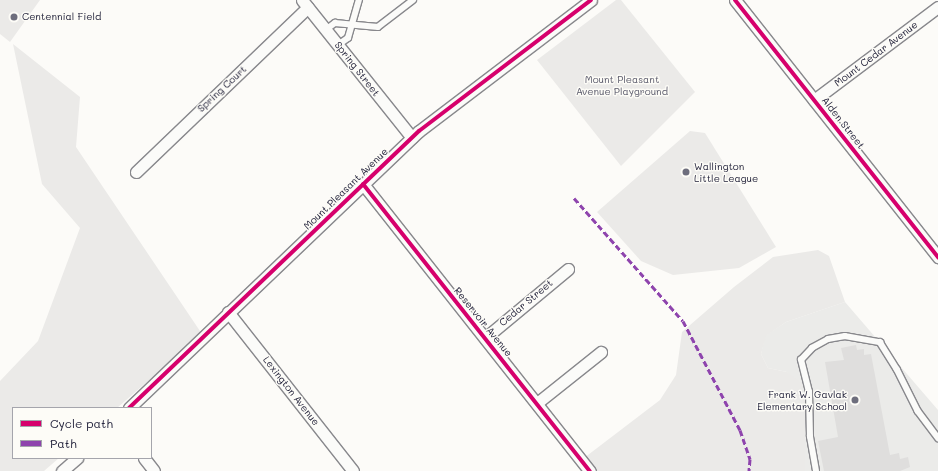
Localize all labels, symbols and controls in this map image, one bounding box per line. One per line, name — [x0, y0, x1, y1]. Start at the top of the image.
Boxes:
place label: Centennial Field — [22, 11, 101, 23]
marker: Centennial Field — [9, 12, 19, 22]
street label: Mount Cedar Avenue — [832, 19, 920, 89]
street label: Spring Street — [332, 39, 382, 99]
street label: Spring Court — [195, 63, 249, 115]
park label: Mount Pleasant Avenue Playground — [576, 73, 668, 96]
street label: Alden Street — [819, 95, 867, 151]
street label: Mount Pleasant Avenue — [301, 146, 391, 232]
place label: Wallington Little League — [694, 160, 758, 184]
marker: Wallington Little League — [681, 167, 691, 177]
street label: Cedar Street — [497, 277, 555, 329]
street label: Reservoir Avenue — [451, 285, 515, 359]
street label: Lexington Avenue — [260, 354, 322, 428]
place label: Frank W. Gavlak Elementary School — [757, 388, 847, 412]
marker: Frank W. Gavlak Elementary School — [850, 395, 860, 405]
legend — [12, 407, 152, 459]
text: Cycle path — [50, 415, 113, 431]
text: Path — [50, 435, 77, 451]

